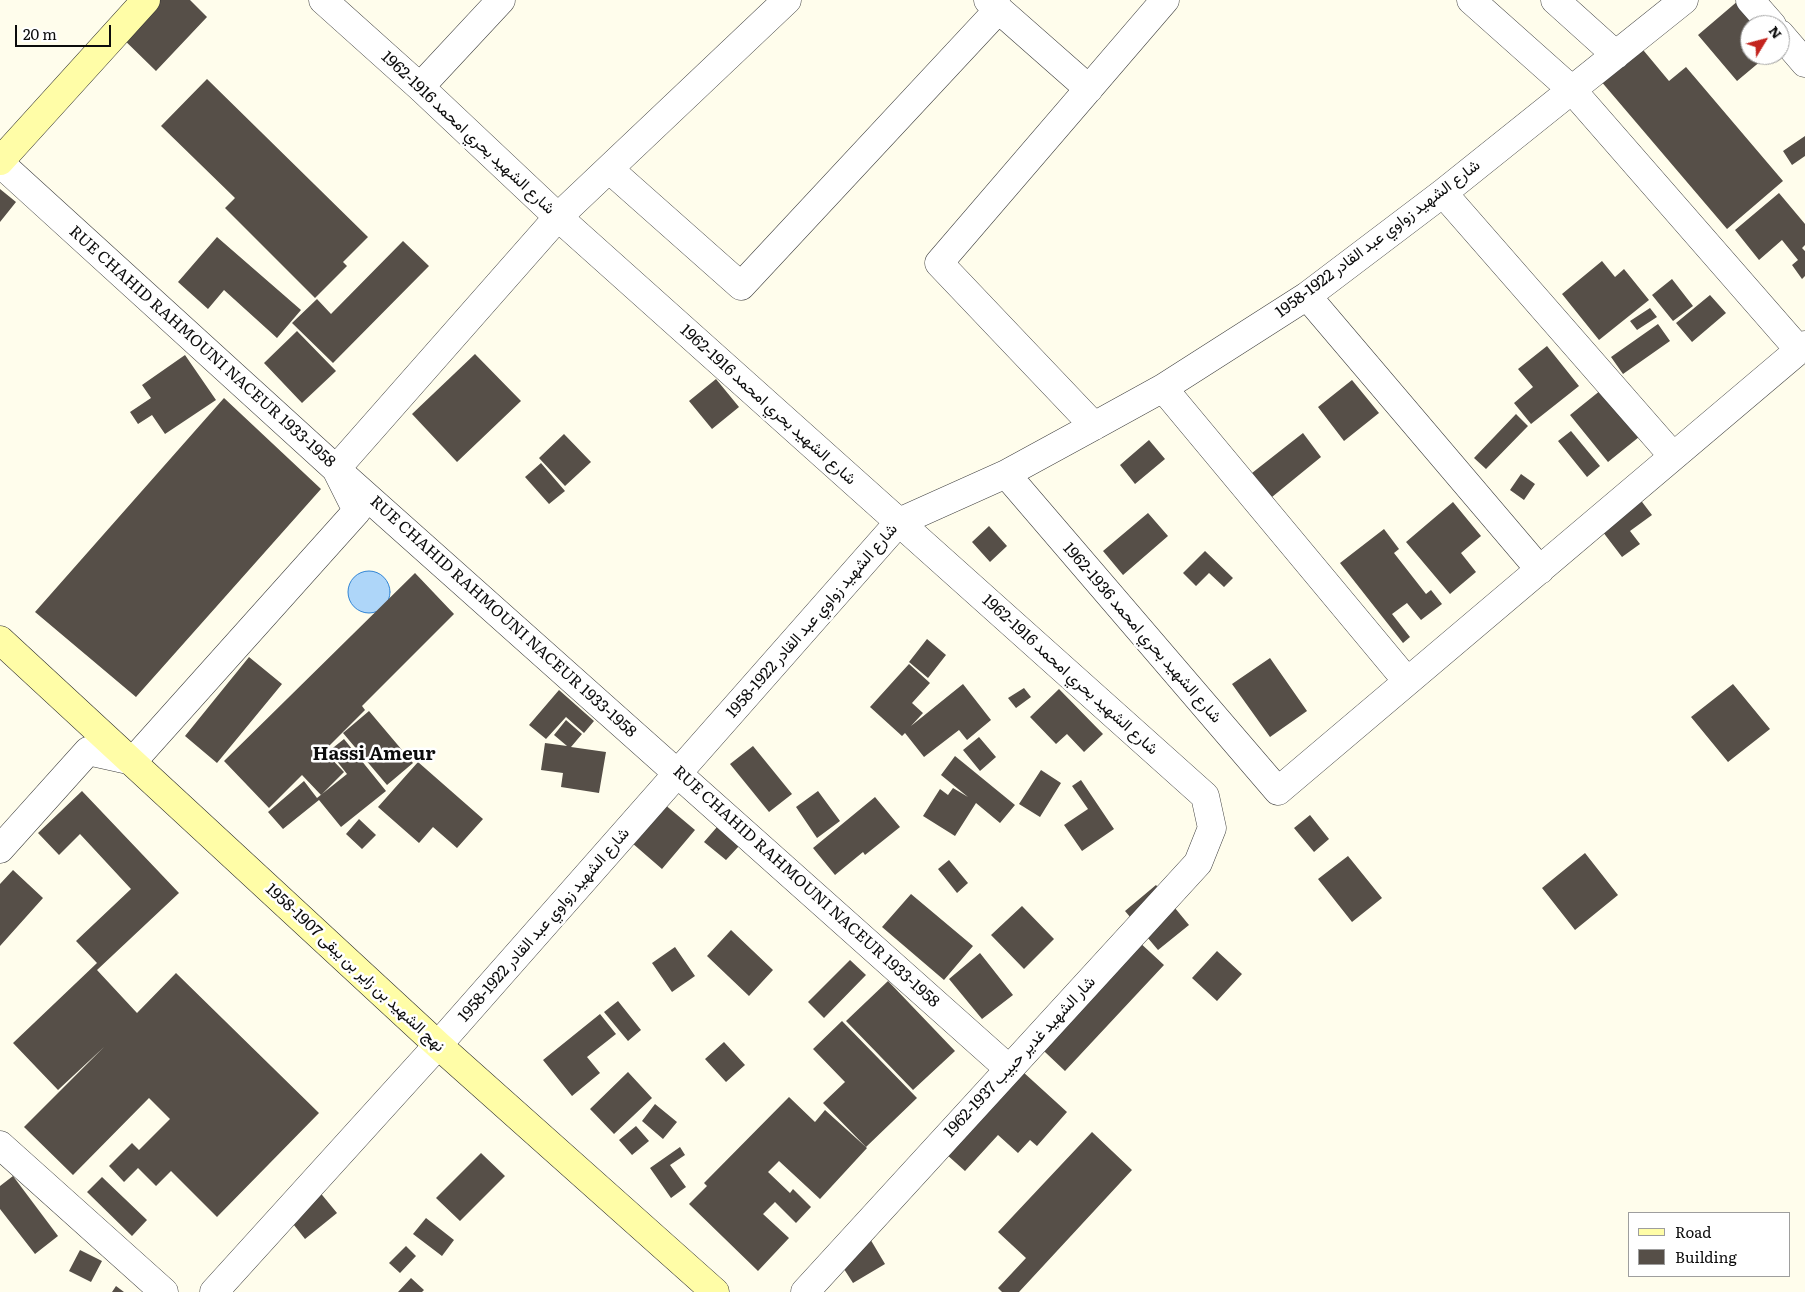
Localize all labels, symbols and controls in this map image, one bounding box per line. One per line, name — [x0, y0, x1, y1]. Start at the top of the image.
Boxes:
scale bar — [18, 15, 114, 47]
north arrow — [1740, 15, 1790, 65]
text: N — [1765, 21, 1788, 42]
text: 20 m — [23, 22, 57, 45]
street label: شارع الشهيد بحري امحمد 1916-1962 — [377, 47, 559, 219]
street label: شارع الشهيد زواوي عبد القادر 1922-1958 — [1272, 156, 1484, 322]
street label: RUE CHAHID RAHMOUNI NACEUR 1933-1958 — [65, 222, 339, 472]
street label: شارع الشهيد بحري امحمد 1916-1962 — [676, 321, 860, 489]
street label: RUE CHAHID RAHMOUNI NACEUR 1933-1958 — [366, 492, 640, 742]
street label: شارع الشهيد زواوي عبد القادر 1922-1958 — [722, 520, 902, 722]
street label: شارع الشهيد بحري امحمد 1936-1962 — [1059, 539, 1225, 727]
street label: شارع الشهيد بحري امحمد 1916-1962 — [978, 591, 1162, 759]
district label: Hassi Ameur — [312, 743, 436, 765]
street label: RUE CHAHID RAHMOUNI NACEUR 1933-1958 — [669, 762, 943, 1012]
street label: شارع الشهيد زواوي عبد القادر 1922-1958 — [454, 824, 634, 1026]
street label: نهج الشهيد بن زاير بن يبقى 1907-1958 — [262, 880, 448, 1056]
street label: شار الشهيد غدير حبيب 1937-1962 — [940, 973, 1100, 1141]
legend — [1628, 1212, 1790, 1277]
text: Road — [1675, 1220, 1711, 1243]
text: Building — [1675, 1245, 1737, 1268]

